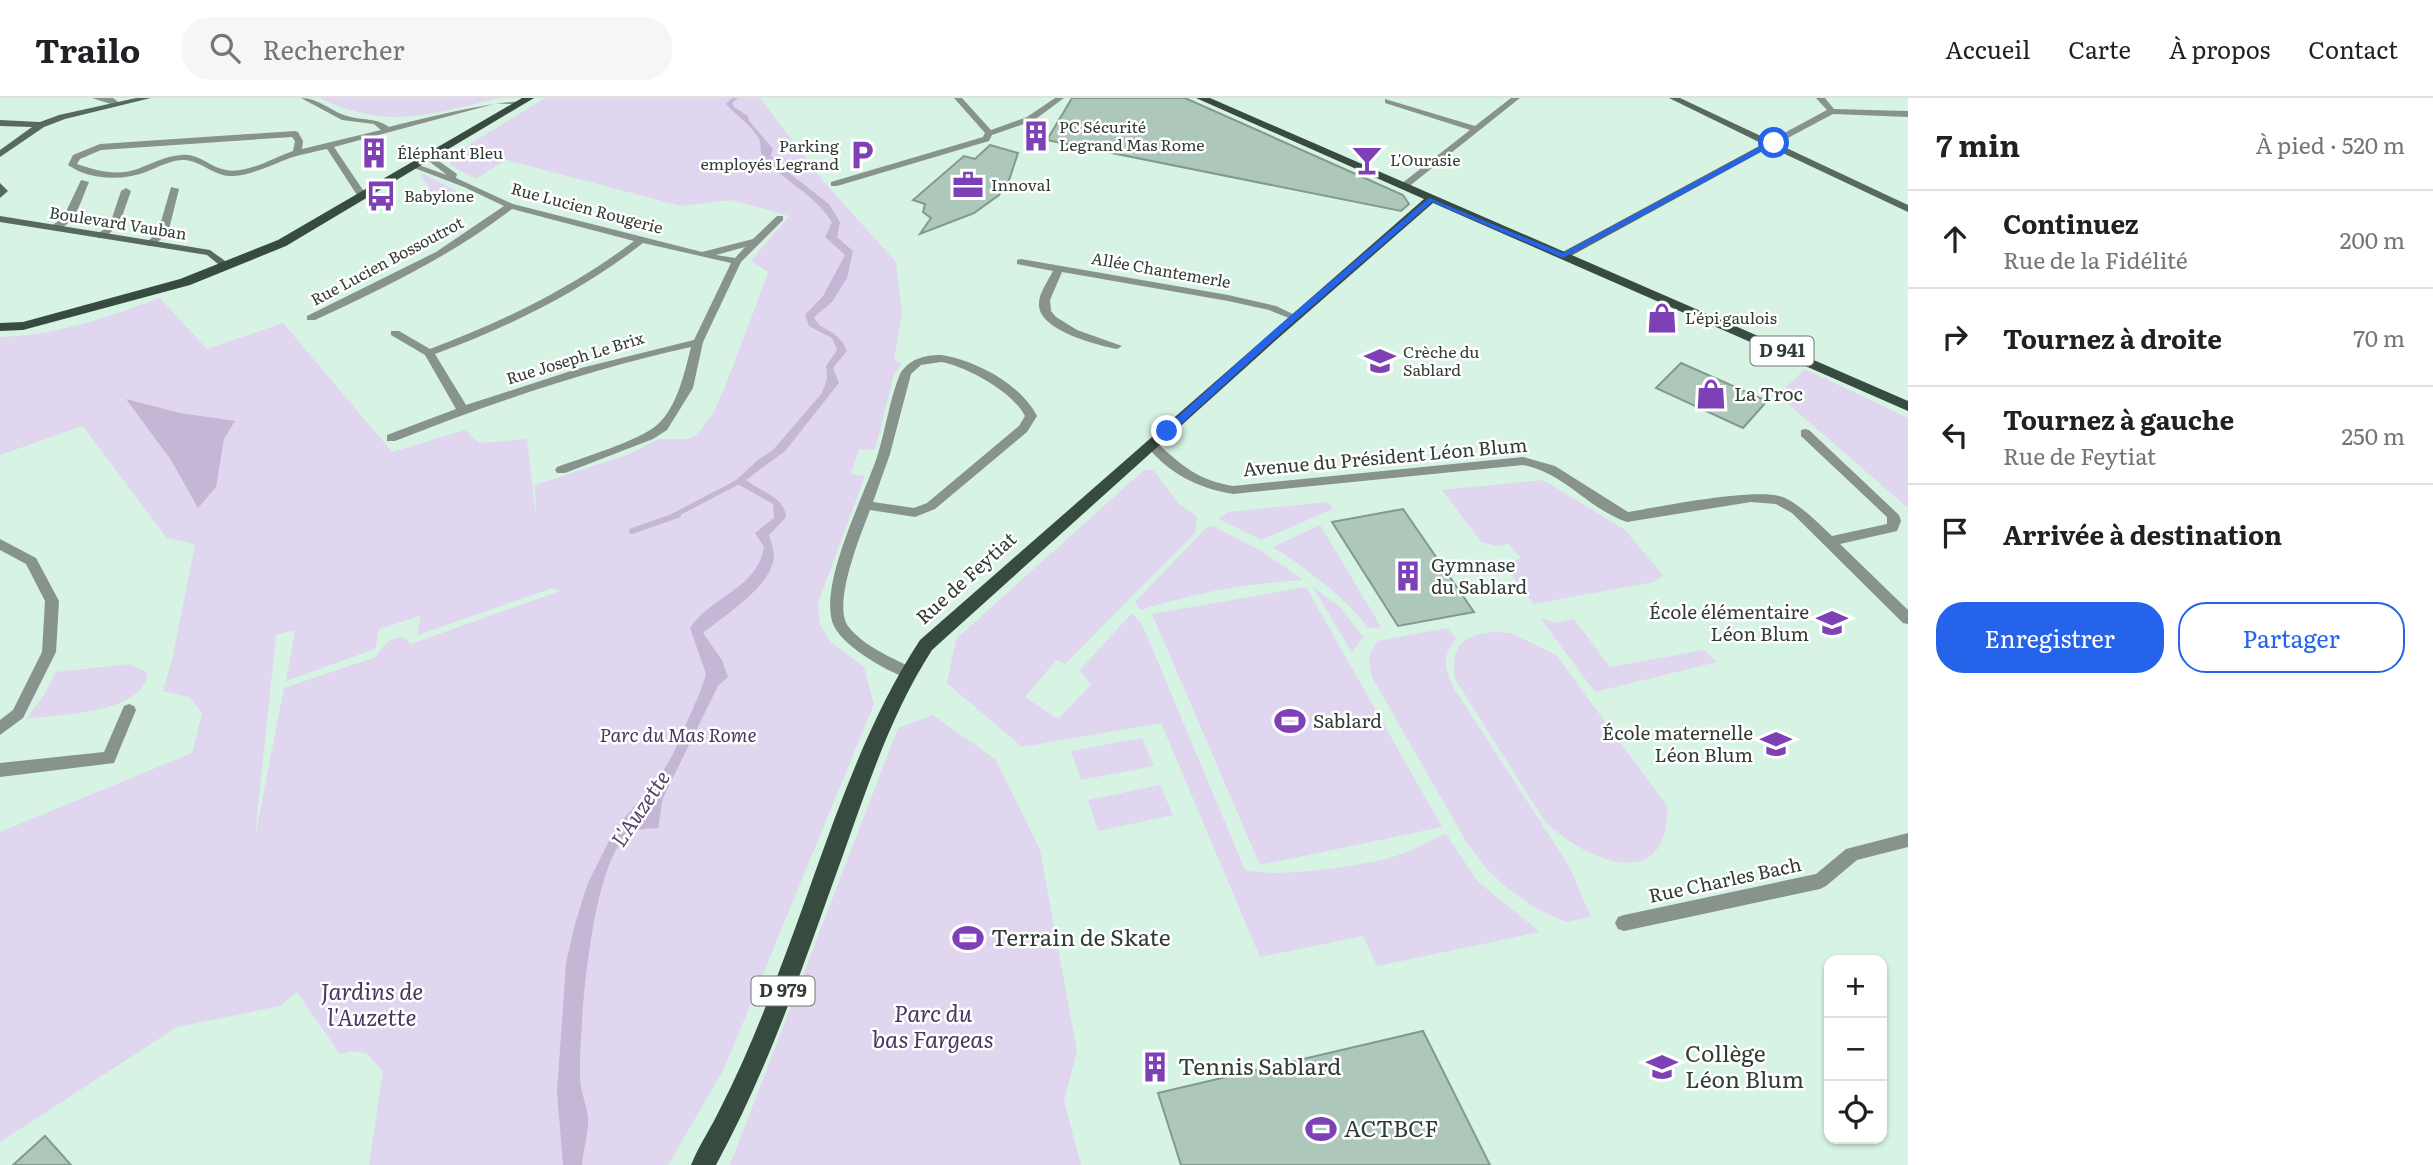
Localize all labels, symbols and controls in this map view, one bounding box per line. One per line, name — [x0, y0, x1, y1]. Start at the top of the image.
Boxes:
search box — [182, 17, 672, 80]
text: Trailo — [35, 24, 140, 73]
icon: search — [206, 29, 244, 67]
text: Rechercher — [262, 29, 405, 68]
text: Accueil — [1945, 31, 2030, 66]
text: Carte — [2068, 31, 2131, 66]
text: À propos — [2169, 31, 2270, 66]
text: Contact — [2308, 31, 2398, 66]
place label: PC Sécurité Legrand Mas Rome — [1059, 114, 1205, 156]
building icon: PC Sécurité Legrand Mas Rome — [1019, 119, 1053, 153]
text: 7 min — [1936, 122, 2020, 166]
route start — [1758, 127, 1789, 158]
text: À pied · 520 m — [2255, 127, 2405, 161]
place label: Parking employés Legrand — [700, 133, 839, 175]
building icon: Éléphant Bleu — [357, 136, 391, 170]
parking icon: Parking employés Legrand — [845, 138, 879, 172]
place label: Éléphant Bleu — [397, 140, 503, 164]
bar icon: L'Ourasie — [1350, 143, 1384, 177]
place label: L'Ourasie — [1390, 147, 1460, 171]
office icon: Innoval — [951, 168, 985, 202]
place label: Innoval — [991, 172, 1051, 196]
street label: Rue Lucien Rougerie — [509, 175, 666, 239]
bus stop icon: Babylone — [364, 179, 398, 213]
place label: Babylone — [404, 183, 474, 207]
street label: Boulevard Vauban — [48, 199, 189, 245]
text: Continuez — [2003, 203, 2139, 242]
street label: Rue Lucien Bossoutrot — [306, 209, 468, 311]
icon: ahead — [1936, 220, 1974, 258]
text: 200 m — [2340, 222, 2405, 256]
text: Rue de la Fidélité — [2003, 242, 2188, 276]
street label: Allée Chantemerle — [1090, 245, 1233, 293]
shop icon: L'épi gaulois — [1645, 301, 1679, 335]
place label: L'épi gaulois — [1685, 305, 1777, 329]
icon: right — [1936, 318, 1974, 356]
text: Tournez à droite — [2003, 318, 2222, 357]
text: 70 m — [2353, 320, 2405, 354]
street label: Rue Joseph Le Brix — [503, 324, 647, 389]
road number: D 941 — [1750, 337, 1814, 366]
place label: Crèche du Sablard — [1403, 339, 1479, 381]
school or university icon: Crèche du Sablard — [1363, 344, 1397, 378]
shop icon: La Troc — [1694, 377, 1728, 411]
place label: La Troc — [1734, 379, 1803, 407]
text: Tournez à gauche — [2003, 399, 2234, 438]
route end — [1151, 415, 1182, 446]
icon: left — [1936, 416, 1974, 454]
text: 250 m — [2341, 418, 2405, 452]
street label: Avenue du Président Léon Blum — [1242, 430, 1528, 482]
text: Rue de Feytiat — [2003, 438, 2156, 472]
icon: arrive — [1936, 514, 1974, 552]
text: Arrivée à destination — [2003, 514, 2282, 553]
street label: Rue de Feytiat — [909, 524, 1022, 630]
place label: Gymnase du Sablard — [1431, 550, 1527, 600]
building icon: Gymnase du Sablard — [1391, 559, 1425, 593]
place label: École élémentaire Léon Blum — [1649, 597, 1809, 647]
button: Enregistrer — [1936, 602, 2164, 673]
button: Partager — [2178, 602, 2405, 673]
school or university icon: École élémentaire Léon Blum — [1815, 606, 1849, 640]
sports icon: Sablard — [1273, 704, 1307, 738]
place label: Sablard — [1313, 706, 1382, 734]
place label: École maternelle Léon Blum — [1602, 718, 1753, 768]
park label: Parc du Mas Rome — [599, 720, 757, 748]
school or university icon: École maternelle Léon Blum — [1759, 727, 1793, 761]
water label: L'Auzette — [602, 763, 676, 852]
street label: Rue Charles Bach — [1646, 849, 1804, 909]
place label: Terrain de Skate — [991, 919, 1171, 953]
sports icon: Terrain de Skate — [951, 921, 985, 955]
map controls — [1824, 955, 1887, 1144]
button: + — [1824, 955, 1887, 1018]
park label: Jardins de l'Auzette — [321, 973, 423, 1033]
road number: D 979 — [752, 976, 814, 1006]
park label: Parc du bas Fargeas — [872, 995, 994, 1055]
button: − — [1824, 1018, 1887, 1081]
place label: Collège Léon Blum — [1685, 1035, 1804, 1095]
place label: Tennis Sablard — [1178, 1048, 1341, 1082]
building icon: Tennis Sablard — [1138, 1050, 1172, 1084]
school or university icon: Collège Léon Blum — [1645, 1050, 1679, 1084]
button: locate — [1824, 1081, 1887, 1144]
place label: ACTBCF — [1344, 1110, 1438, 1144]
sports icon: ACTBCF — [1304, 1112, 1338, 1146]

